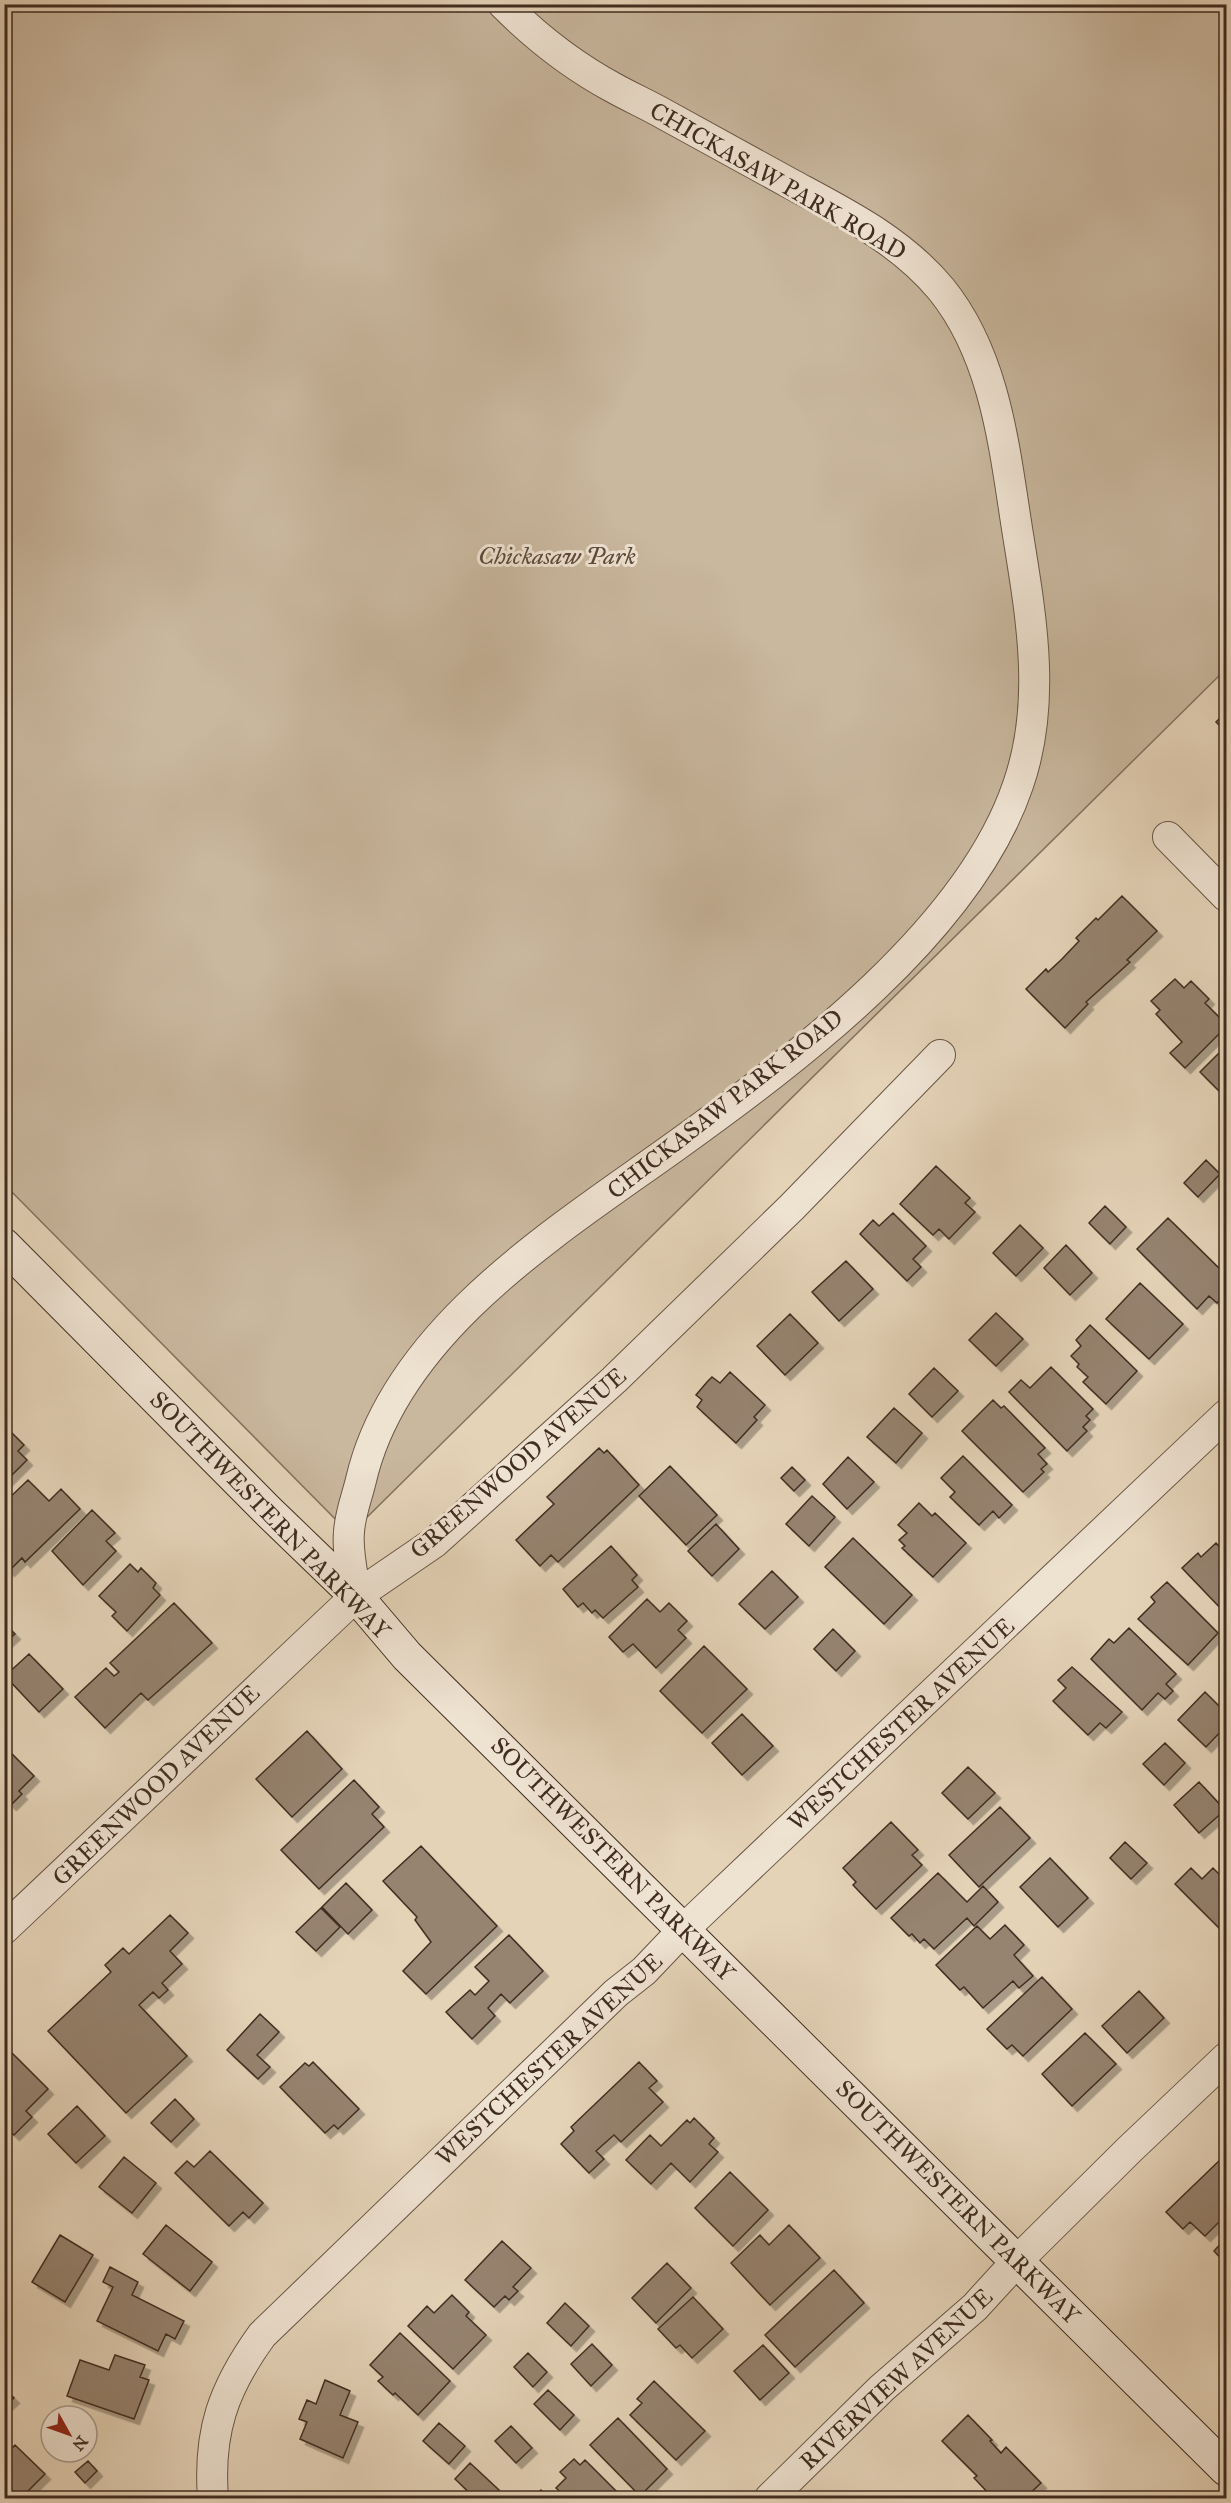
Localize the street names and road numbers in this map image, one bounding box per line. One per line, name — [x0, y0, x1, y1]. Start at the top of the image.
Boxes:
street label: CHICKASAW PARK ROAD — [644, 95, 912, 267]
street label: CHICKASAW PARK ROAD — [601, 1003, 849, 1205]
street label: GREENWOOD AVENUE — [404, 1361, 632, 1565]
street label: SOUTHWESTERN PARKWAY — [143, 1385, 397, 1646]
street label: WESTCHESTER AVENUE — [782, 1611, 1020, 1837]
street label: GREENWOOD AVENUE — [46, 1678, 266, 1892]
street label: SOUTHWESTERN PARKWAY — [485, 1731, 742, 1988]
street label: WESTCHESTER AVENUE — [430, 1946, 668, 2172]
street label: SOUTHWESTERN PARKWAY — [830, 2074, 1087, 2331]
street label: RIVERVIEW AVENUE — [793, 2282, 999, 2476]

